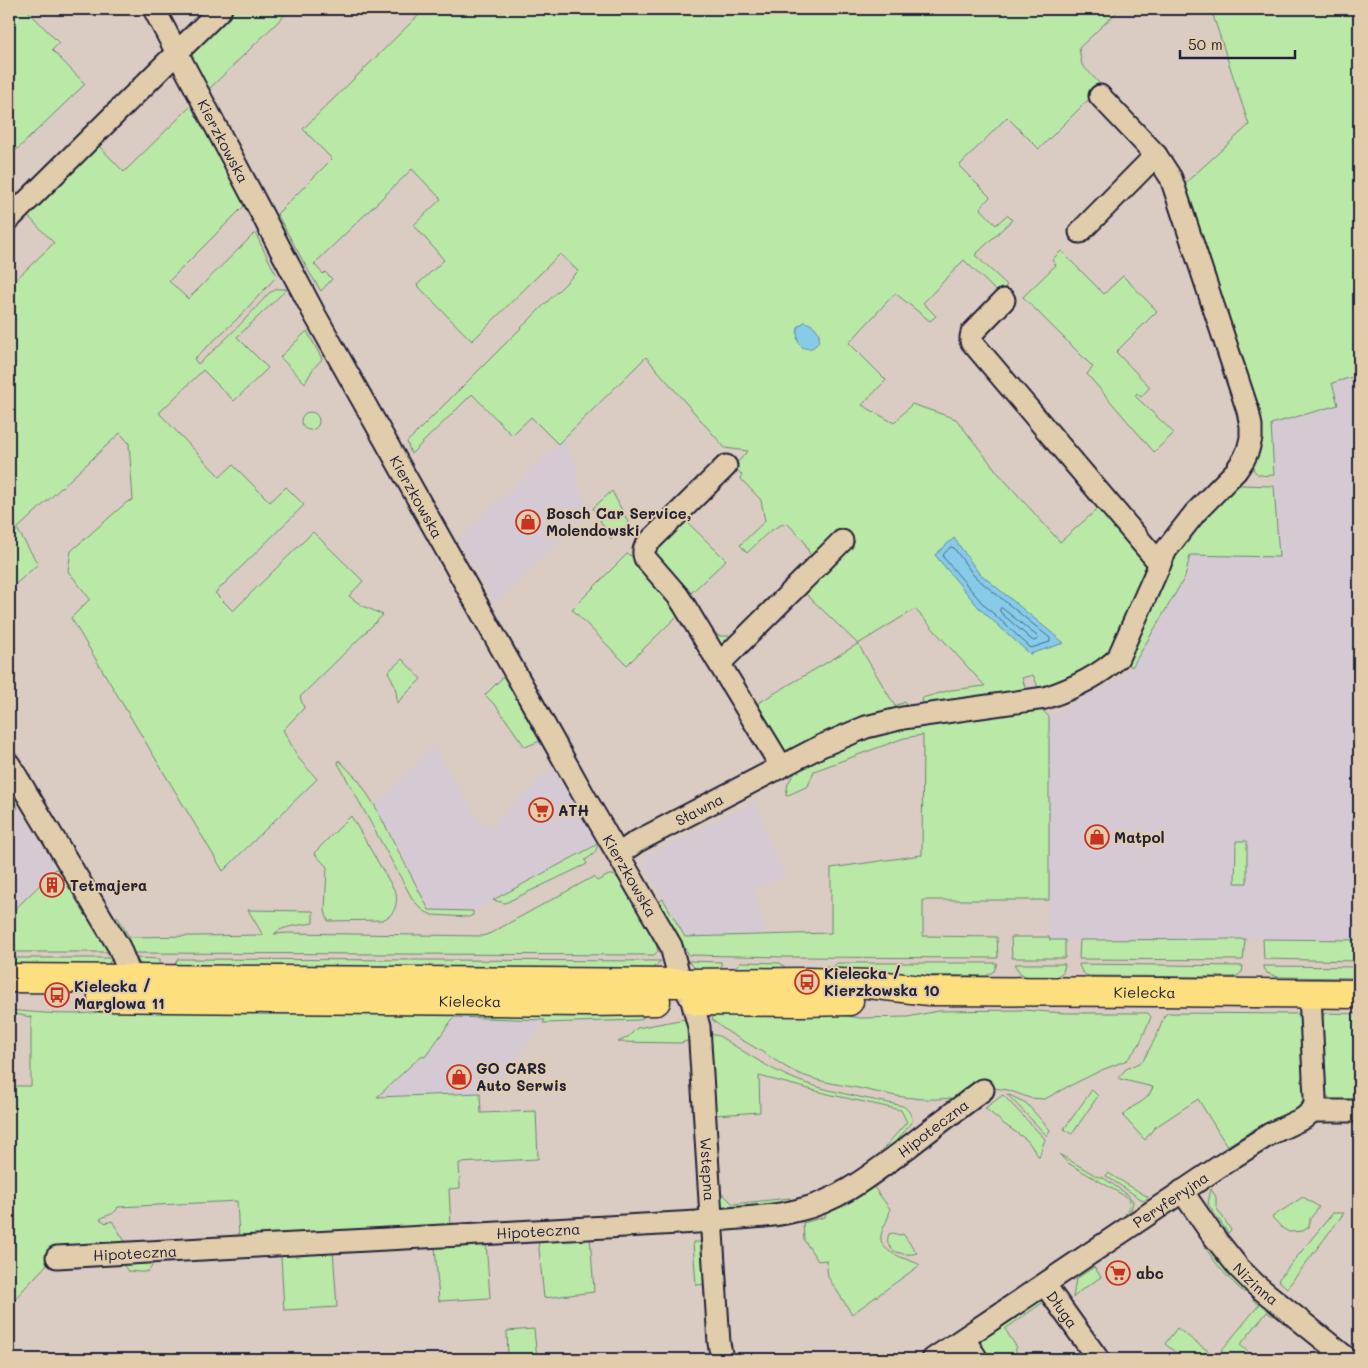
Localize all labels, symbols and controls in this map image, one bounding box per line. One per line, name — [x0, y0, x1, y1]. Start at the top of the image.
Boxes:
scale bar — [1180, 28, 1296, 60]
text: 50 m — [1188, 34, 1223, 54]
street label: Kierzkowska — [193, 95, 254, 186]
street label: Kierzkowska — [386, 452, 448, 542]
place label: Bosch Car Service, Molendowski — [546, 503, 691, 540]
shop icon: Bosch Car Service, Molendowski — [515, 509, 541, 535]
street label: Sławna — [672, 788, 727, 830]
supermarket icon: ATH — [528, 797, 554, 823]
place label: ATH — [558, 800, 589, 820]
shop icon: Matpol — [1084, 824, 1110, 850]
place label: Matpol — [1114, 827, 1165, 847]
street label: Kierzkowska — [599, 831, 662, 920]
building icon: Tetmajera — [39, 872, 65, 898]
place label: Tetmajera — [70, 875, 147, 895]
place label: Kielecka / Kierzkowska 10 — [824, 963, 940, 1000]
bus stop icon: Kielecka / Kierzkowska 10 — [794, 969, 820, 995]
place label: Kielecka / Marglowa 11 — [74, 976, 165, 1013]
bus stop icon: Kielecka / Marglowa 11 — [44, 982, 70, 1008]
street label: Kielecka — [1113, 982, 1176, 1002]
street label: Kielecka — [439, 991, 501, 1011]
place label: GO CARS Auto Serwis — [476, 1058, 567, 1095]
shop icon: GO CARS Auto Serwis — [446, 1064, 472, 1090]
street label: Hipoteczna — [894, 1094, 973, 1162]
street label: Wstępna — [696, 1137, 720, 1202]
street label: Peryferyjna — [1129, 1167, 1212, 1232]
street label: Hipoteczna — [496, 1218, 581, 1243]
street label: Hipoteczna — [92, 1240, 177, 1265]
street label: Nizinna — [1229, 1258, 1283, 1309]
supermarket icon: abc — [1105, 1260, 1131, 1286]
place label: abc — [1136, 1263, 1164, 1283]
street label: Długa — [1042, 1287, 1083, 1332]

